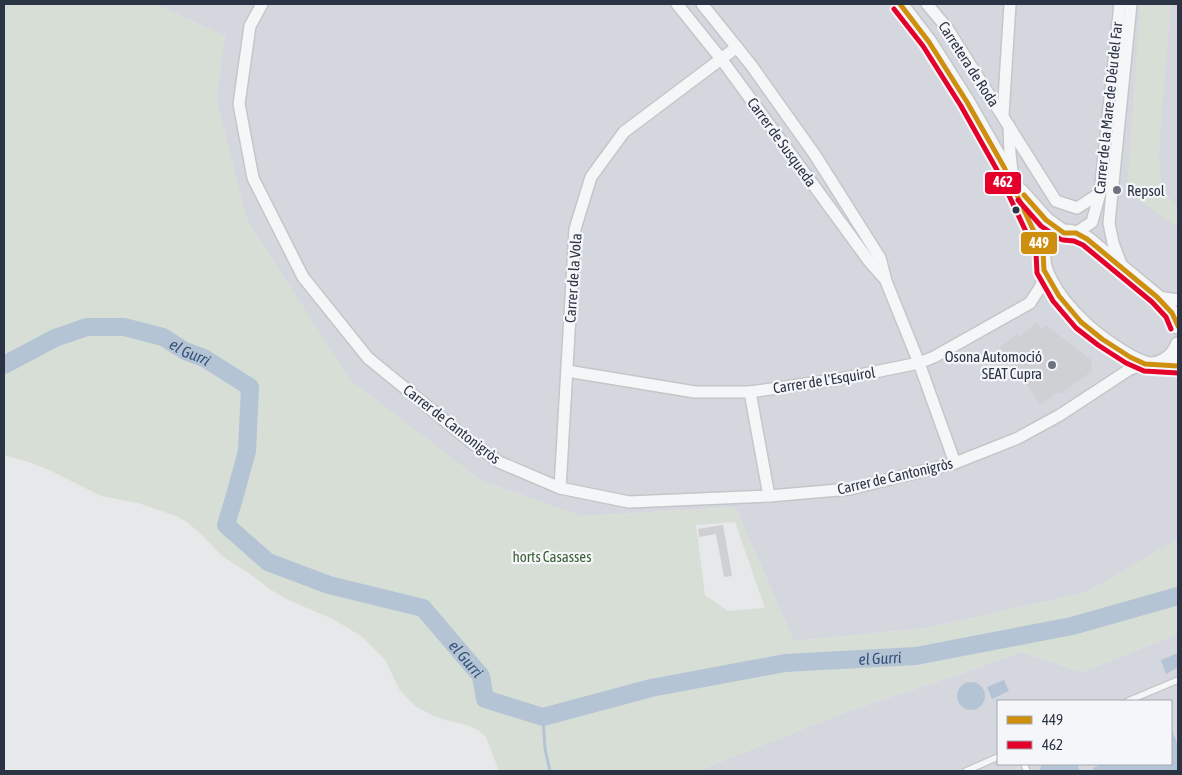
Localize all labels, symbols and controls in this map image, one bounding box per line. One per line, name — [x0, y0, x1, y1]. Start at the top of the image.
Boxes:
street label: Carretera de Roda — [935, 18, 1003, 110]
street label: Carrer de la Mare de Déu del Far — [1091, 21, 1126, 195]
street label: Carrer de Susqueda — [744, 94, 820, 190]
line badge: 462 — [984, 171, 1022, 195]
text: 462 — [992, 174, 1013, 190]
place label: Repsol — [1127, 182, 1165, 199]
marker: Repsol — [1111, 184, 1123, 196]
unlabelled marker — [1011, 205, 1021, 215]
line badge: 449 — [1020, 231, 1058, 255]
street label: Carrer de la Vola — [561, 233, 585, 323]
text: 449 — [1028, 235, 1049, 251]
water label: el Gurri — [166, 335, 214, 369]
place label: Osona Automoció SEAT Cupra — [945, 348, 1042, 382]
marker: Osona Automoció SEAT Cupra — [1046, 359, 1058, 371]
street label: Carrer de l'Esquirol — [772, 364, 876, 396]
street label: Carrer de Cantonigròs — [400, 381, 504, 467]
street label: Carrer de Cantonigròs — [836, 454, 954, 498]
park label: horts Casasses — [513, 548, 591, 565]
water label: el Gurri — [445, 636, 487, 681]
water label: el Gurri — [858, 648, 902, 668]
legend — [997, 700, 1172, 765]
text: 449 — [1042, 711, 1063, 728]
text: 462 — [1042, 736, 1063, 753]

